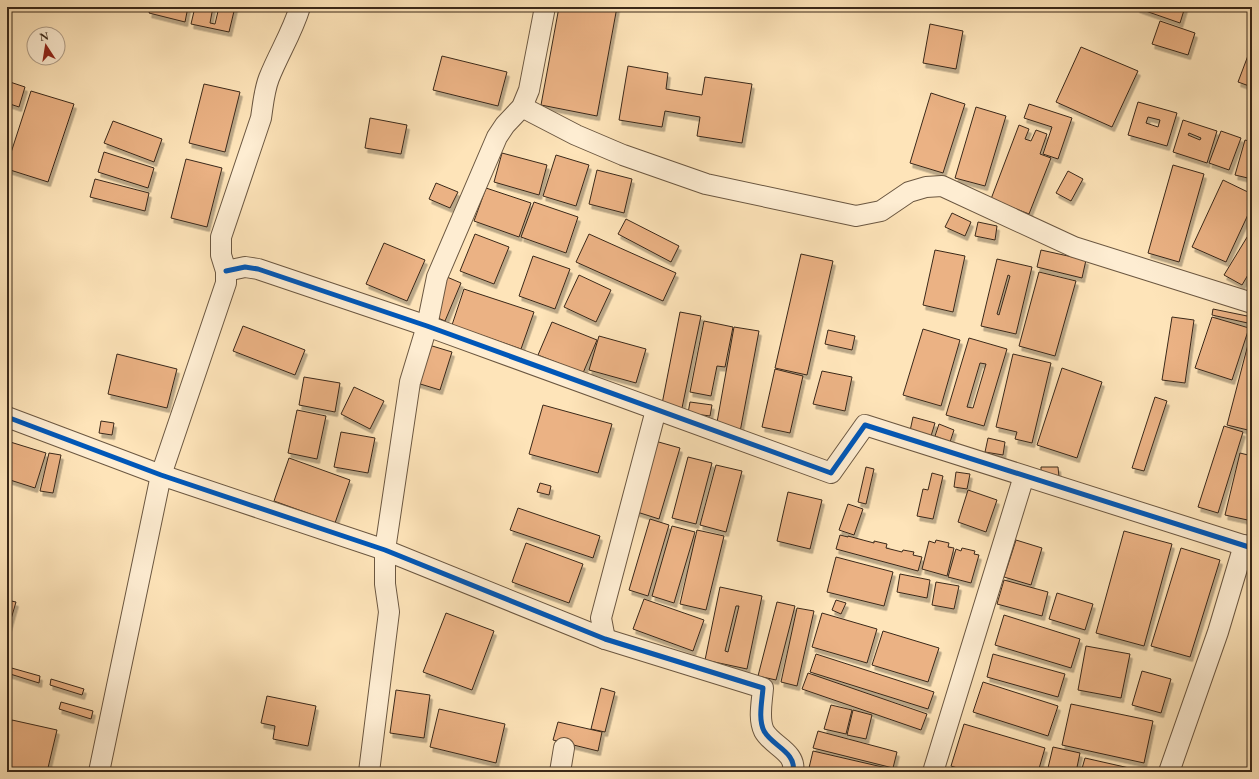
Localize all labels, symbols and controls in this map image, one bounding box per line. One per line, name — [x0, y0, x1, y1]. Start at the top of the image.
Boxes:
north arrow — [26, 26, 66, 66]
text: N — [38, 28, 50, 44]

